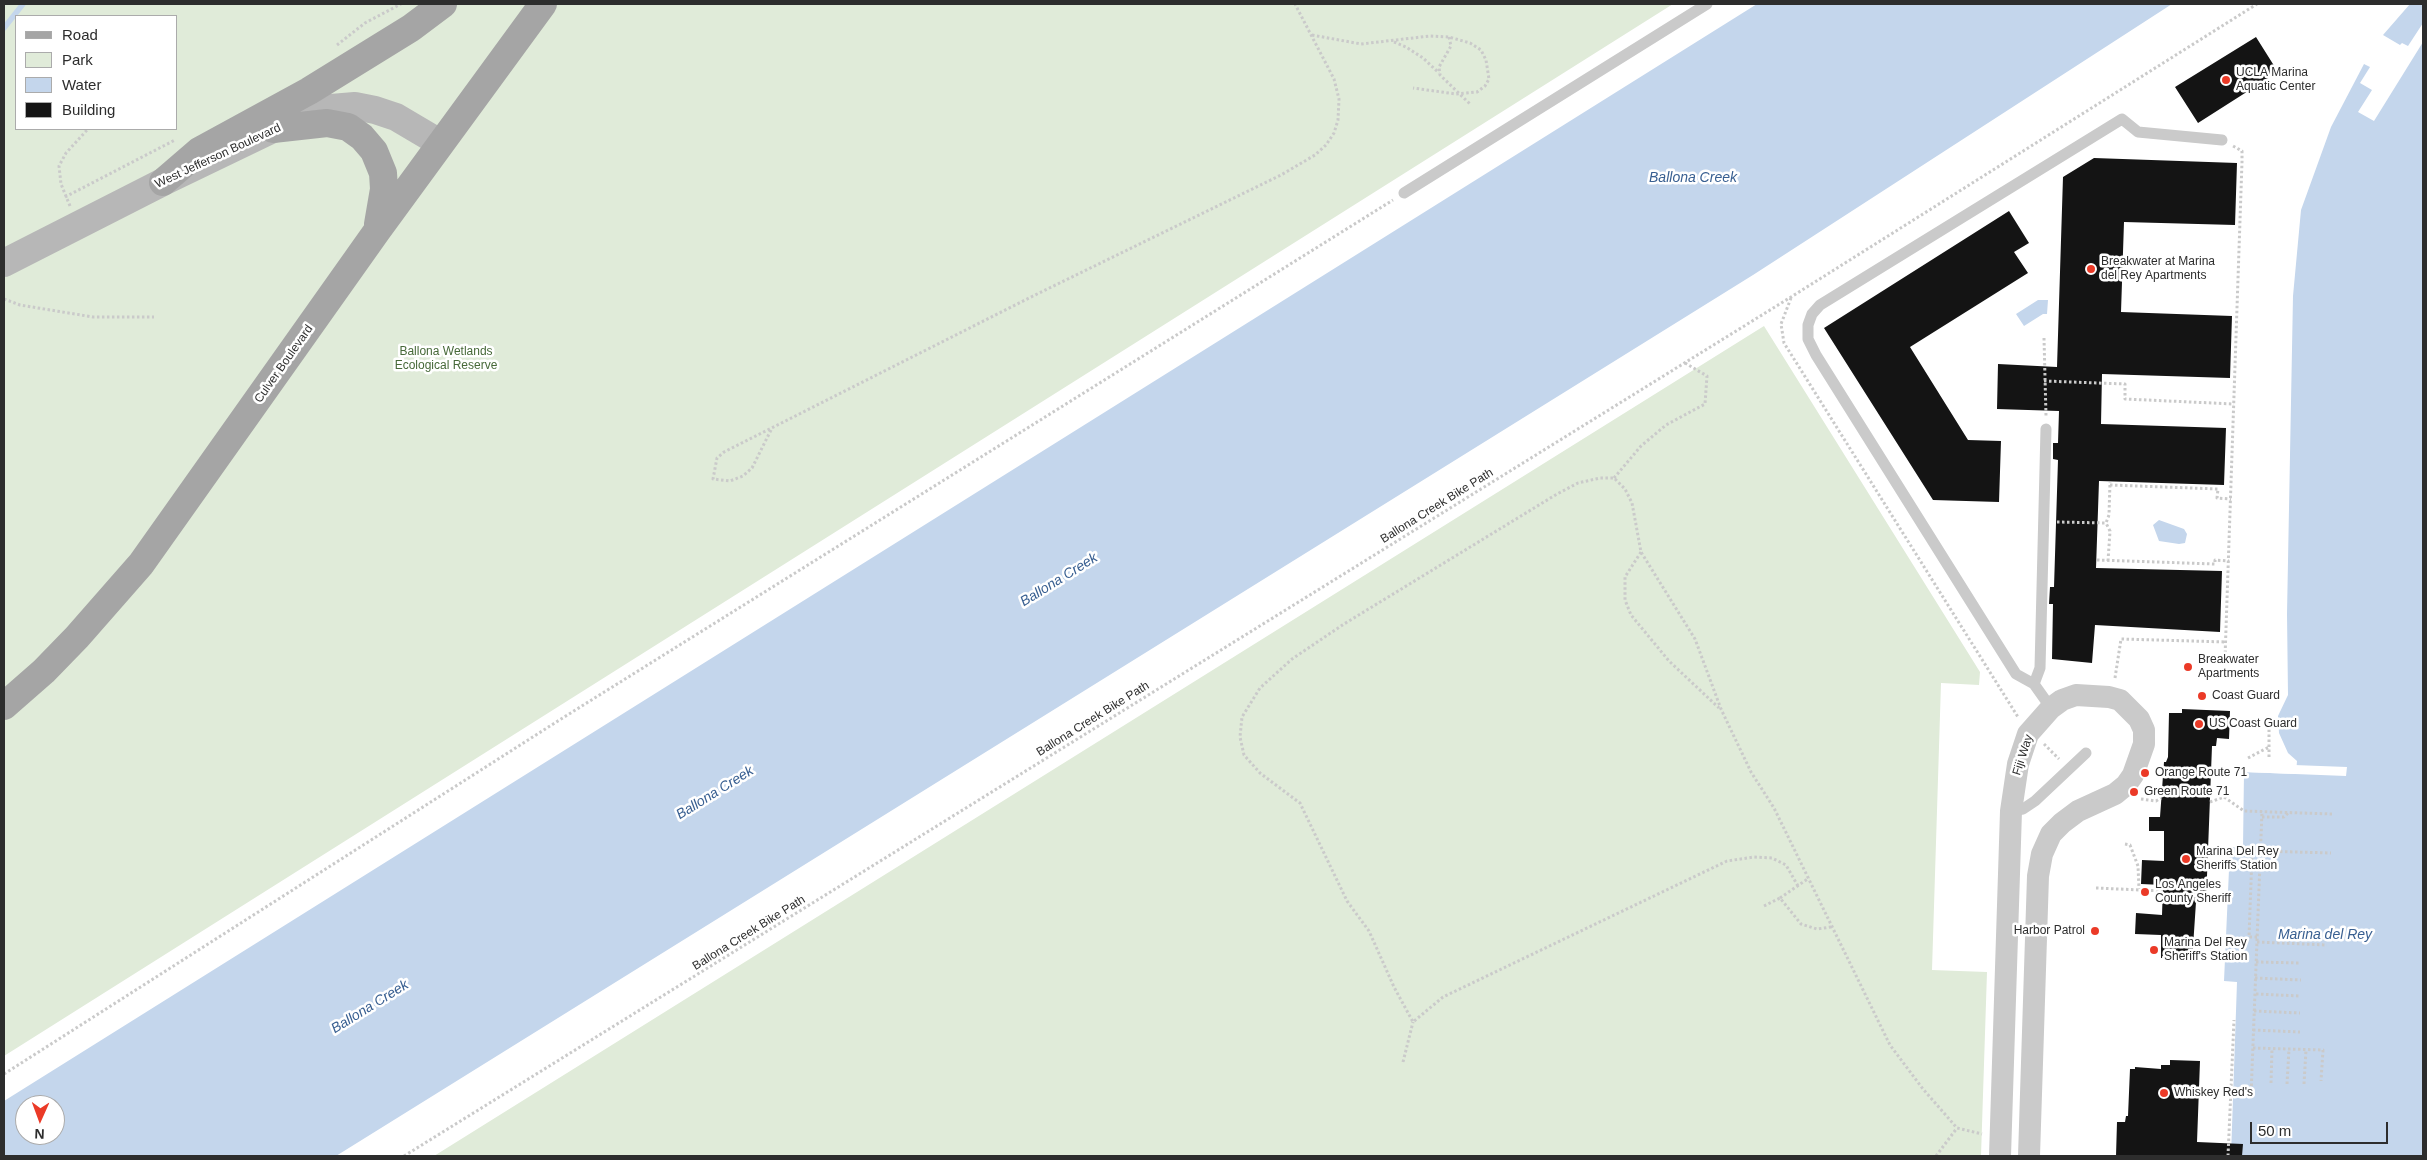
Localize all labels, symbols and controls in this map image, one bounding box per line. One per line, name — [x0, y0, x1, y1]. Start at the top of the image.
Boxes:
legend — [15, 15, 178, 130]
text: Road — [62, 26, 98, 43]
text: Park — [62, 51, 93, 68]
place label: UCLA Marina Aquatic Center — [2236, 66, 2315, 94]
marker: UCLA Marina Aquatic Center — [2220, 74, 2232, 86]
text: Water — [62, 76, 101, 93]
text: Building — [62, 101, 115, 118]
street label: West Jefferson Boulevard — [153, 121, 283, 191]
water label: Ballona Creek — [1649, 170, 1737, 186]
place label: Breakwater at Marina del Rey Apartments — [2101, 255, 2215, 283]
marker: Breakwater at Marina del Rey Apartments — [2085, 263, 2097, 275]
street label: Culver Boulevard — [252, 322, 316, 406]
park label: Ballona Wetlands Ecological Reserve — [395, 345, 497, 373]
street label: Ballona Creek Bike Path — [1378, 465, 1496, 547]
water label: Ballona Creek — [1017, 550, 1101, 610]
place label: Breakwater Apartments — [2198, 653, 2259, 681]
marker: Breakwater Apartments — [2182, 661, 2194, 673]
street label: Ballona Creek Bike Path — [1034, 678, 1152, 760]
place label: Coast Guard — [2212, 689, 2280, 703]
marker: Coast Guard — [2196, 690, 2208, 702]
place label: US Coast Guard — [2209, 717, 2297, 731]
marker: US Coast Guard — [2193, 718, 2205, 730]
street label: Fiji Way — [2010, 733, 2036, 777]
water label: Ballona Creek — [673, 763, 757, 823]
place label: Orange Route 71 — [2155, 766, 2247, 780]
marker: Orange Route 71 — [2139, 767, 2151, 779]
place label: Green Route 71 — [2144, 785, 2229, 799]
marker: Green Route 71 — [2128, 786, 2140, 798]
place label: Marina Del Rey Sheriffs Station — [2196, 845, 2279, 873]
marker: Marina Del Rey Sheriffs Station — [2180, 853, 2192, 865]
place label: Los Angeles County Sheriff — [2155, 878, 2231, 906]
marker: Los Angeles County Sheriff — [2139, 886, 2151, 898]
street label: Ballona Creek Bike Path — [690, 892, 808, 974]
place label: Harbor Patrol — [2014, 924, 2085, 938]
marker: Harbor Patrol — [2089, 925, 2101, 937]
water label: Marina del Rey — [2278, 927, 2372, 943]
place label: Marina Del Rey Sheriff's Station — [2164, 936, 2247, 964]
marker: Marina Del Rey Sheriff's Station — [2148, 944, 2160, 956]
water label: Ballona Creek — [328, 977, 412, 1037]
place label: Whiskey Red's — [2174, 1086, 2253, 1100]
marker: Whiskey Red's — [2158, 1087, 2170, 1099]
north arrow — [15, 1095, 65, 1145]
scale bar — [2252, 1112, 2390, 1144]
text: 50 m — [2258, 1122, 2291, 1139]
text: N — [34, 1126, 45, 1142]

